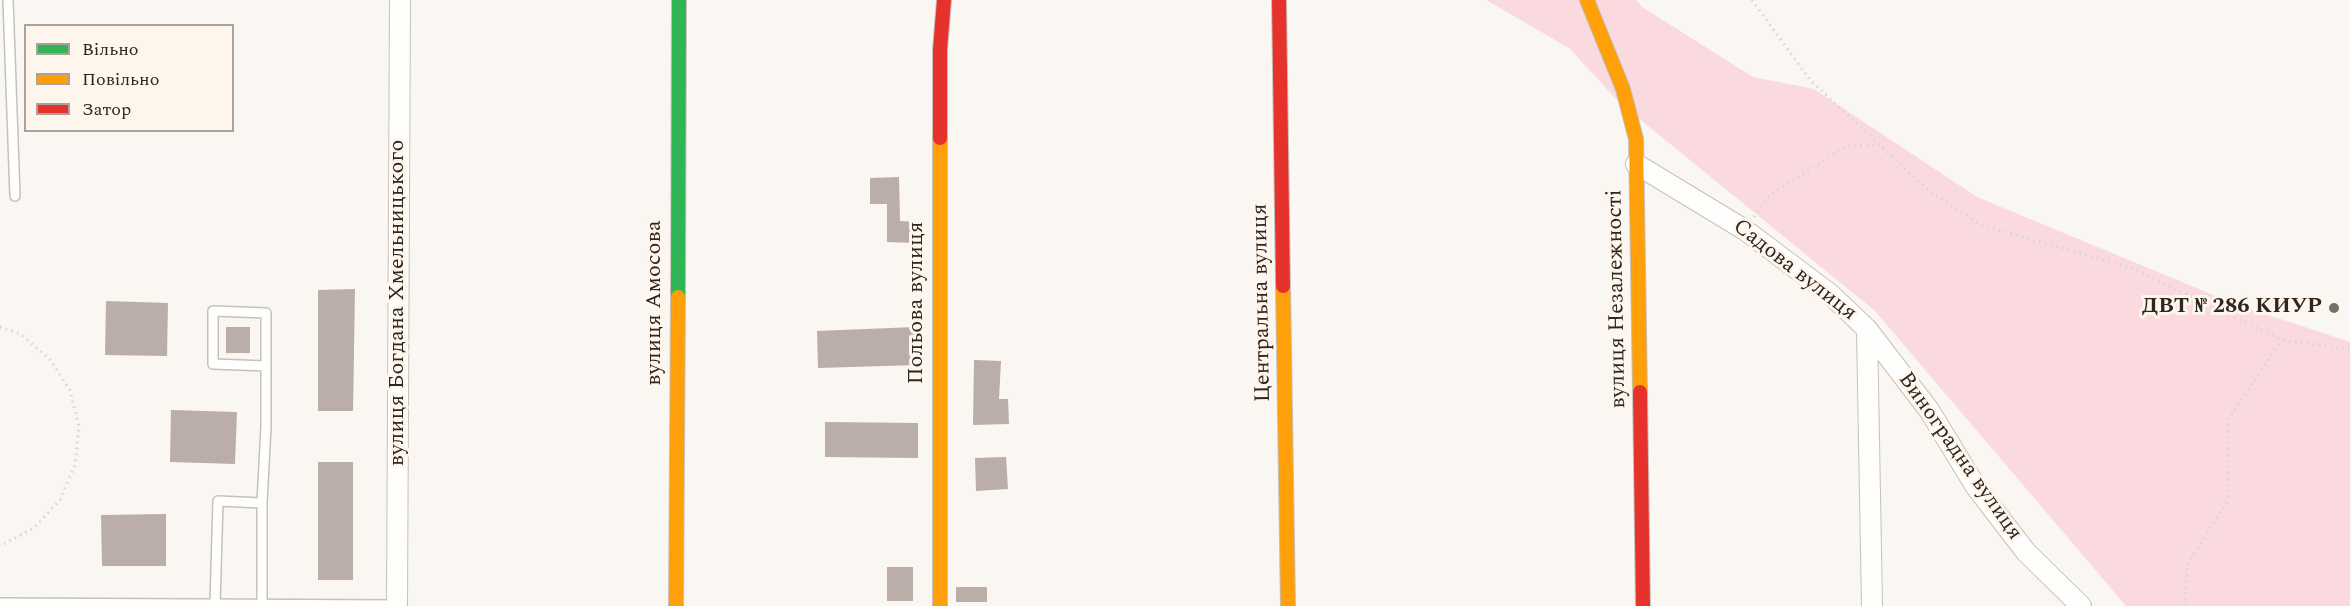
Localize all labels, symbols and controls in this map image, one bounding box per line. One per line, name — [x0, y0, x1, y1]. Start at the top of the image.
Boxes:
legend — [24, 24, 234, 132]
text: Вільно — [82, 36, 139, 63]
text: Повільно — [82, 66, 159, 93]
text: Затор — [82, 96, 131, 123]
street label: вулиця Богдана Хмельницького — [386, 140, 412, 466]
street label: вулиця Незалежності — [1603, 189, 1633, 409]
street label: Центральна вулиця — [1248, 203, 1278, 403]
street label: Садова вулиця — [1727, 214, 1861, 328]
street label: вулиця Амосова — [643, 220, 669, 386]
street label: Польова вулиця — [905, 221, 931, 385]
place label: ДВТ № 286 КИУР — [2142, 295, 2322, 321]
marker: ДВТ № 286 КИУР — [2327, 301, 2341, 315]
street label: Виноградна вулиця — [1891, 368, 2027, 546]

